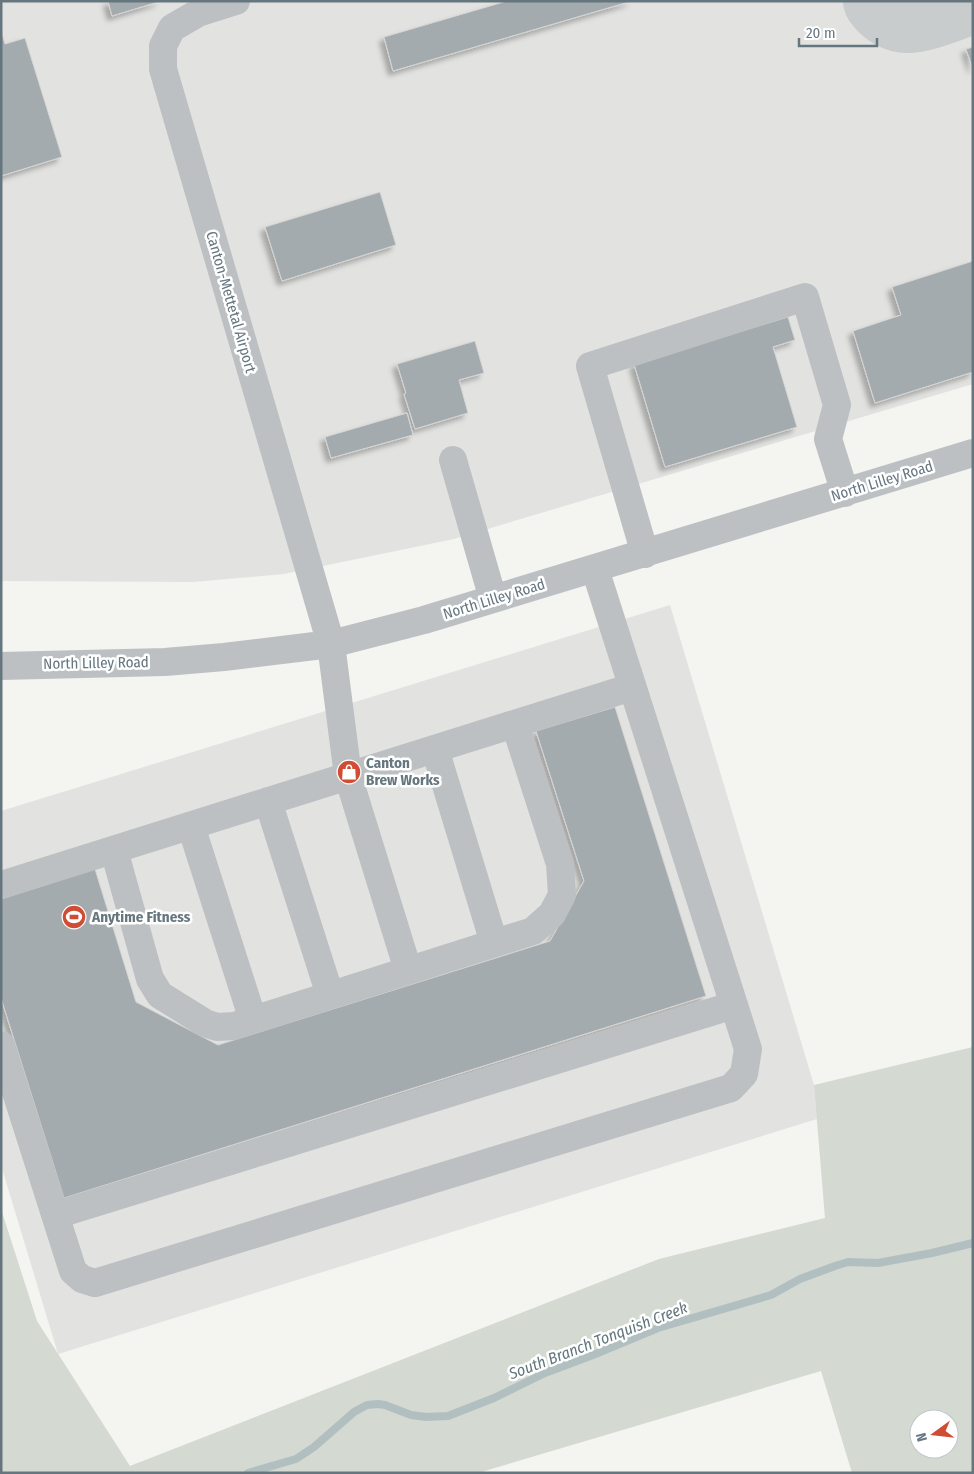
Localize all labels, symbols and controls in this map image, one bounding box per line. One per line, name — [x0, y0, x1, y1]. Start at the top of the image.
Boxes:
scale bar — [799, 15, 876, 47]
text: 20 m — [806, 24, 836, 42]
street label: Canton-Mettetal Airport — [202, 229, 260, 375]
street label: North Lilley Road — [829, 457, 935, 505]
street label: North Lilley Road — [441, 575, 547, 623]
street label: North Lilley Road — [43, 653, 149, 673]
place label: Canton Brew Works — [366, 754, 440, 789]
shop icon: Canton Brew Works — [336, 759, 362, 785]
sports icon: Anytime Fitness — [61, 904, 87, 930]
place label: Anytime Fitness — [91, 908, 191, 926]
water label: South Branch Tonquish Creek — [505, 1298, 690, 1384]
north arrow — [909, 1409, 959, 1459]
text: N — [913, 1431, 931, 1443]

